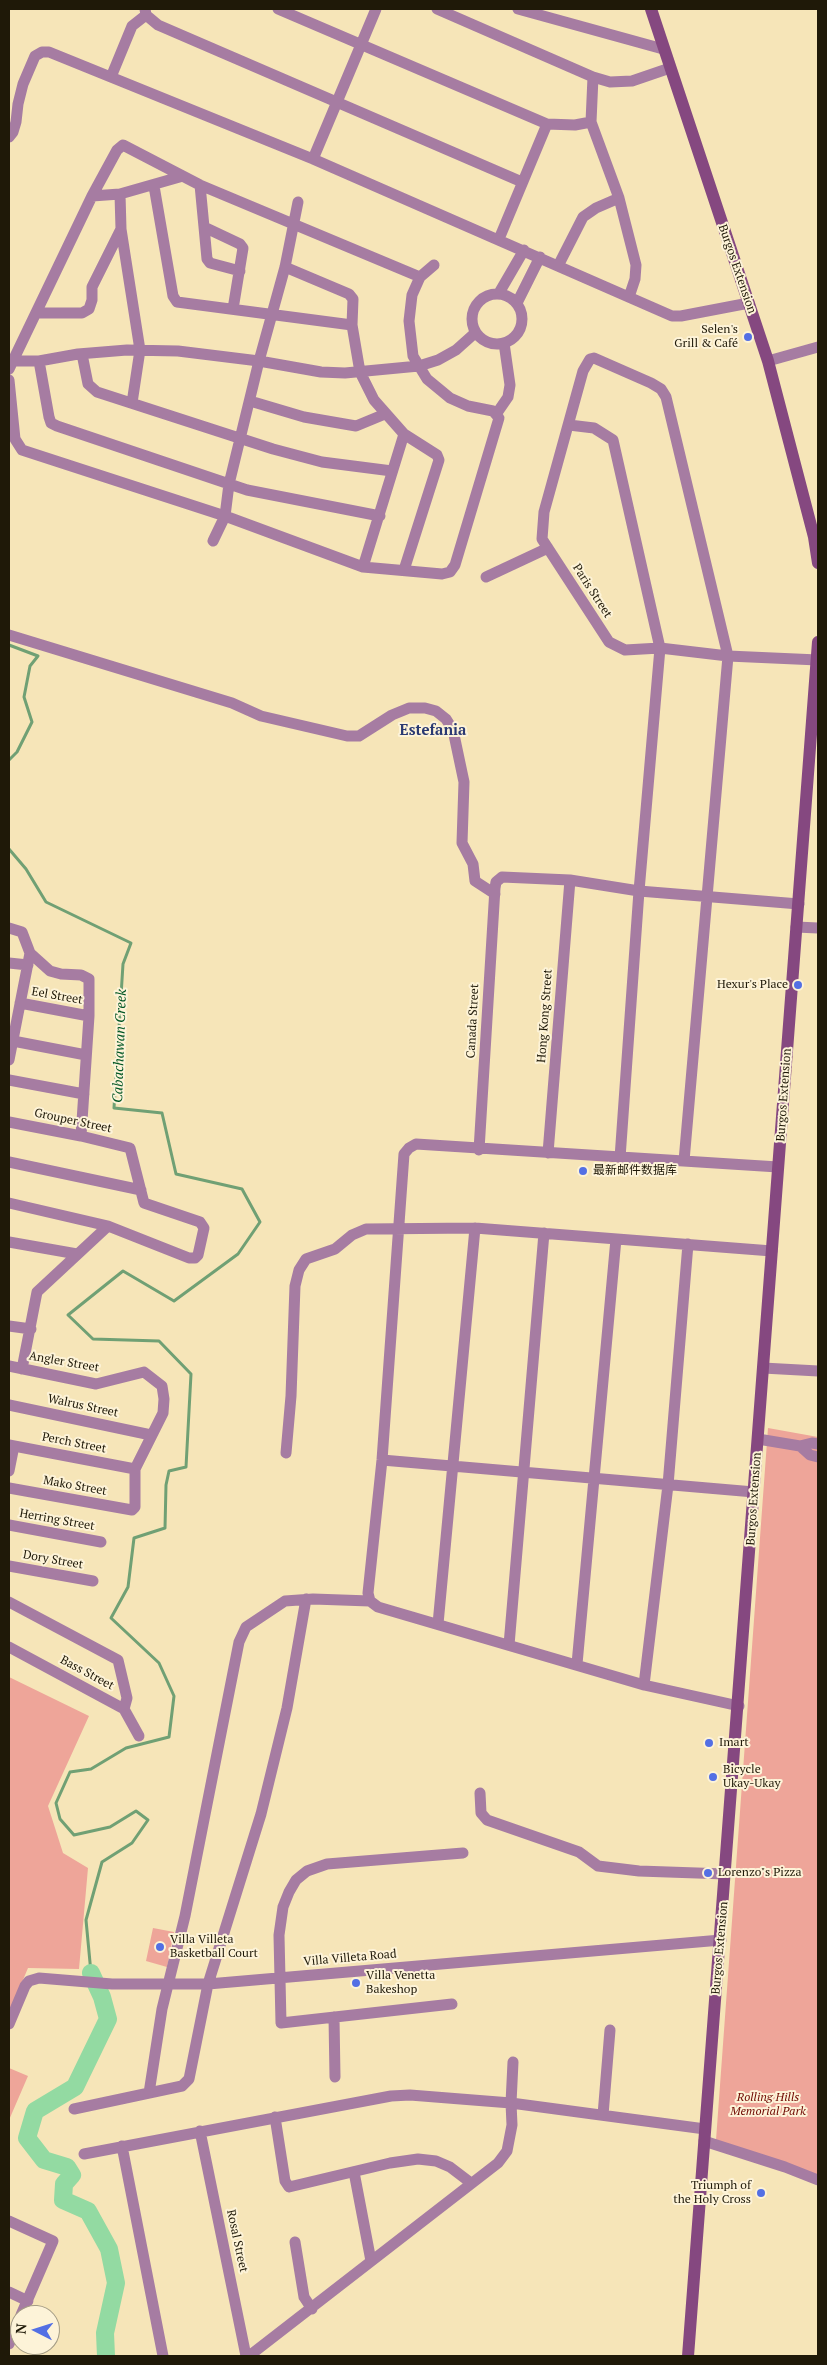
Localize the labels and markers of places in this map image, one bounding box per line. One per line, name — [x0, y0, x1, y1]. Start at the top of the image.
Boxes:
place label: Selen's Grill & Café — [674, 323, 738, 351]
marker: Selen's Grill & Café — [742, 331, 754, 343]
place label: Hexur's Place — [717, 978, 788, 992]
marker: Hexur's Place — [792, 979, 804, 991]
place label: 最新邮件数据库 — [593, 1164, 677, 1178]
marker: 最新邮件数据库 — [577, 1165, 589, 1177]
place label: Imart — [719, 1736, 749, 1750]
marker: Imart — [703, 1737, 715, 1749]
place label: Bicycle Ukay-Ukay — [723, 1763, 781, 1791]
marker: Bicycle Ukay-Ukay — [707, 1771, 719, 1783]
place label: Lorenzo"s Pizza — [718, 1866, 801, 1880]
marker: Lorenzo"s Pizza — [702, 1867, 714, 1879]
place label: Villa Villeta Basketball Court — [170, 1933, 258, 1961]
marker: Villa Villeta Basketball Court — [154, 1941, 166, 1953]
place label: Villa Venetta Bakeshop — [366, 1969, 435, 1997]
marker: Villa Venetta Bakeshop — [350, 1977, 362, 1989]
place label: Triumph of the Holy Cross — [673, 2179, 751, 2207]
marker: Triumph of the Holy Cross — [755, 2187, 767, 2199]

